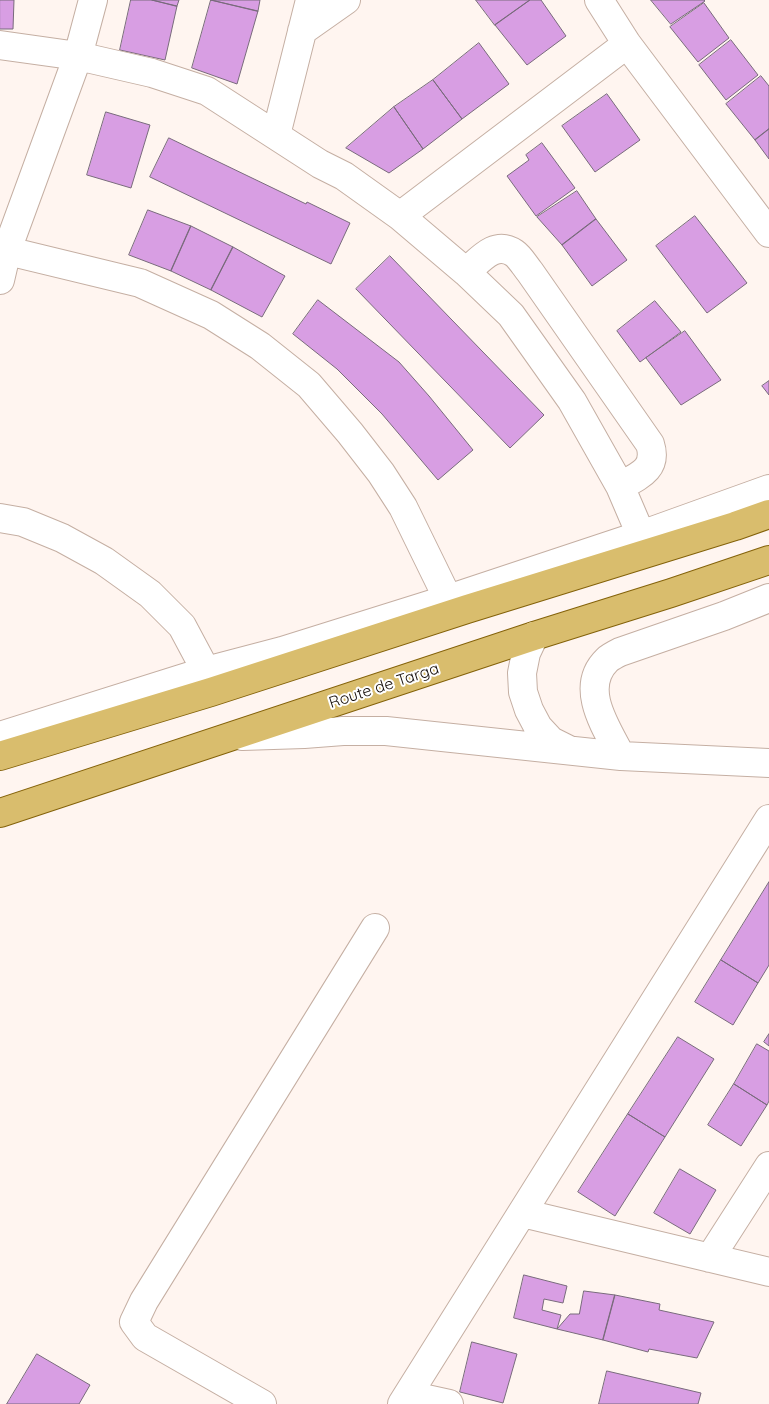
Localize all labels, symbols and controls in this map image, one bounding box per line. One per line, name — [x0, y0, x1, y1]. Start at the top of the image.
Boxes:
street label: Route de Targa — [327, 659, 441, 713]

